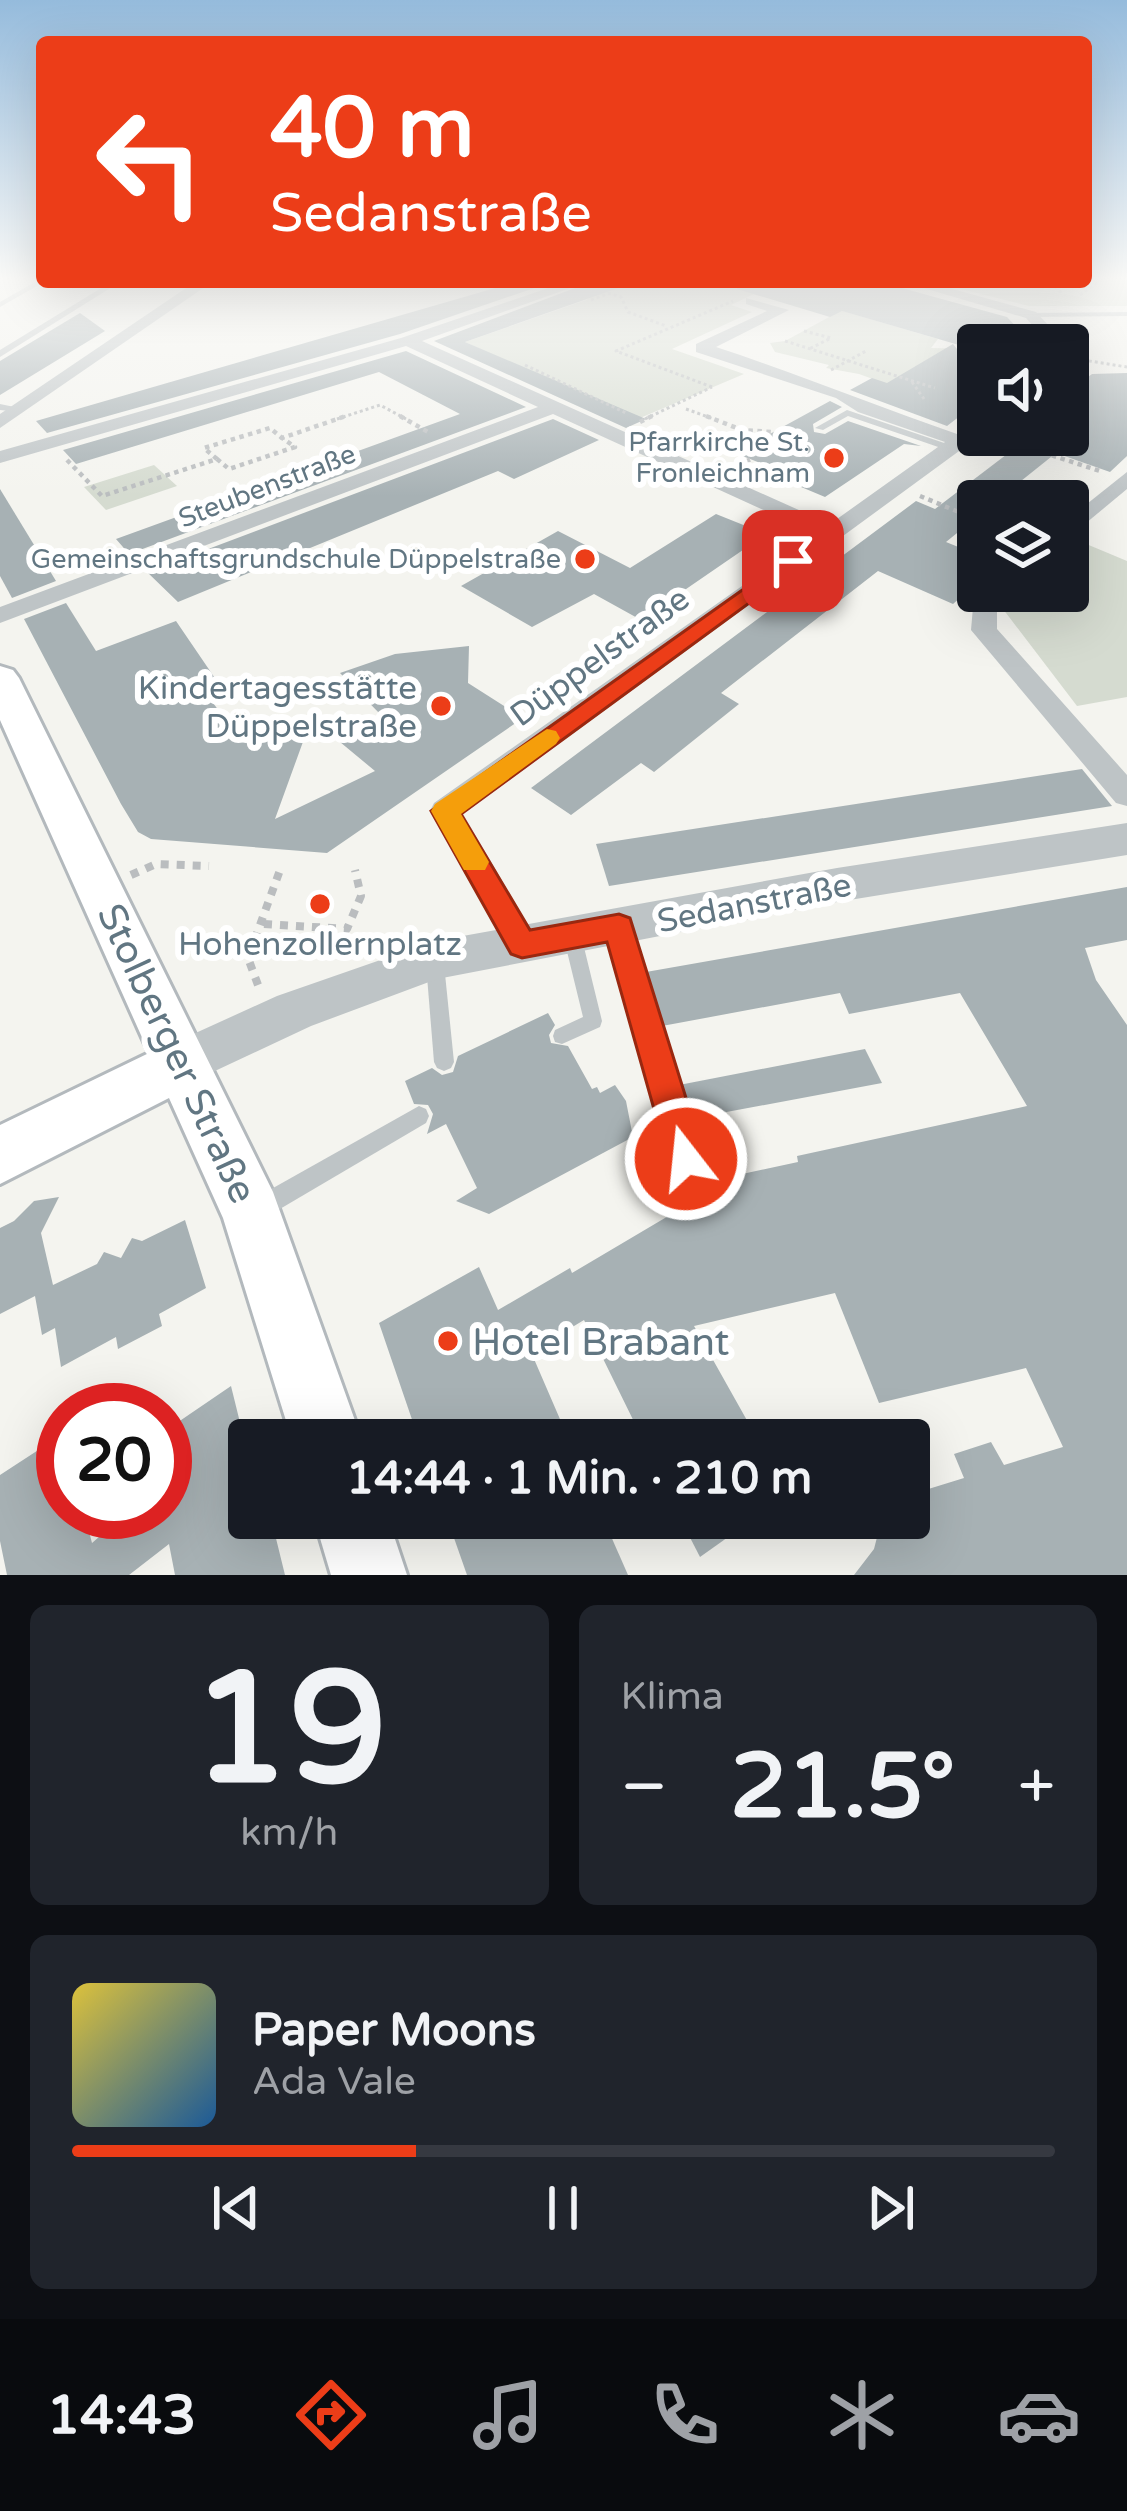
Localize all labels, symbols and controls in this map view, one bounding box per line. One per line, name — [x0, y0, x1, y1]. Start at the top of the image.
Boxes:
text: 40 m — [270, 79, 474, 180]
icon: left — [72, 84, 228, 240]
text: Sedanstraße — [270, 181, 592, 246]
map controls — [957, 324, 1089, 612]
button: sound — [957, 324, 1089, 456]
place label: Pfarrkirche St. Fronleichnam — [628, 426, 810, 490]
street label: Steubenstraße — [174, 438, 360, 535]
marker: Pfarrkirche St. Fronleichnam — [821, 445, 847, 471]
button: layers — [957, 480, 1089, 612]
pin — [742, 510, 844, 612]
icon: arrive — [760, 528, 826, 594]
place label: Gemeinschaftsgrundschule Düppelstraße — [31, 543, 561, 576]
marker: Gemeinschaftsgrundschule Düppelstraße — [572, 546, 598, 572]
street label: Düppelstraße — [503, 579, 697, 735]
place label: Kindertagesstätte Düppelstraße — [138, 669, 417, 746]
marker: Kindertagesstätte Düppelstraße — [428, 693, 454, 719]
street label: Sedanstraße — [654, 866, 855, 941]
marker: Hohenzollernplatz — [307, 891, 333, 917]
street label: Stolberger Straße — [87, 897, 267, 1211]
place label: Hohenzollernplatz — [178, 925, 462, 964]
position arrow — [623, 1096, 749, 1222]
place label: Hotel Brabant — [472, 1319, 729, 1366]
marker: Hotel Brabant — [435, 1328, 461, 1354]
speed limit sign: 20 — [36, 1383, 192, 1539]
text: 14:44 · 1 Min. · 210 m — [346, 1452, 812, 1506]
text: 19 — [191, 1637, 387, 1825]
text: Klima — [621, 1673, 724, 1720]
text: 21.5° — [730, 1733, 955, 1842]
text: − — [621, 1747, 668, 1827]
text: + — [1018, 1747, 1055, 1827]
text: km/h — [240, 1809, 338, 1856]
text: Paper Moons — [252, 2004, 536, 2058]
text: Ada Vale — [252, 2058, 416, 2105]
icon: previous — [203, 2175, 269, 2241]
icon: pause — [530, 2175, 596, 2241]
icon: next — [858, 2175, 924, 2241]
icon: directions — [289, 2373, 373, 2457]
icon: music — [466, 2373, 550, 2457]
icon: phone — [643, 2373, 727, 2457]
icon: climate — [820, 2373, 904, 2457]
icon: car — [997, 2373, 1081, 2457]
text: 14:43 — [46, 2383, 196, 2448]

